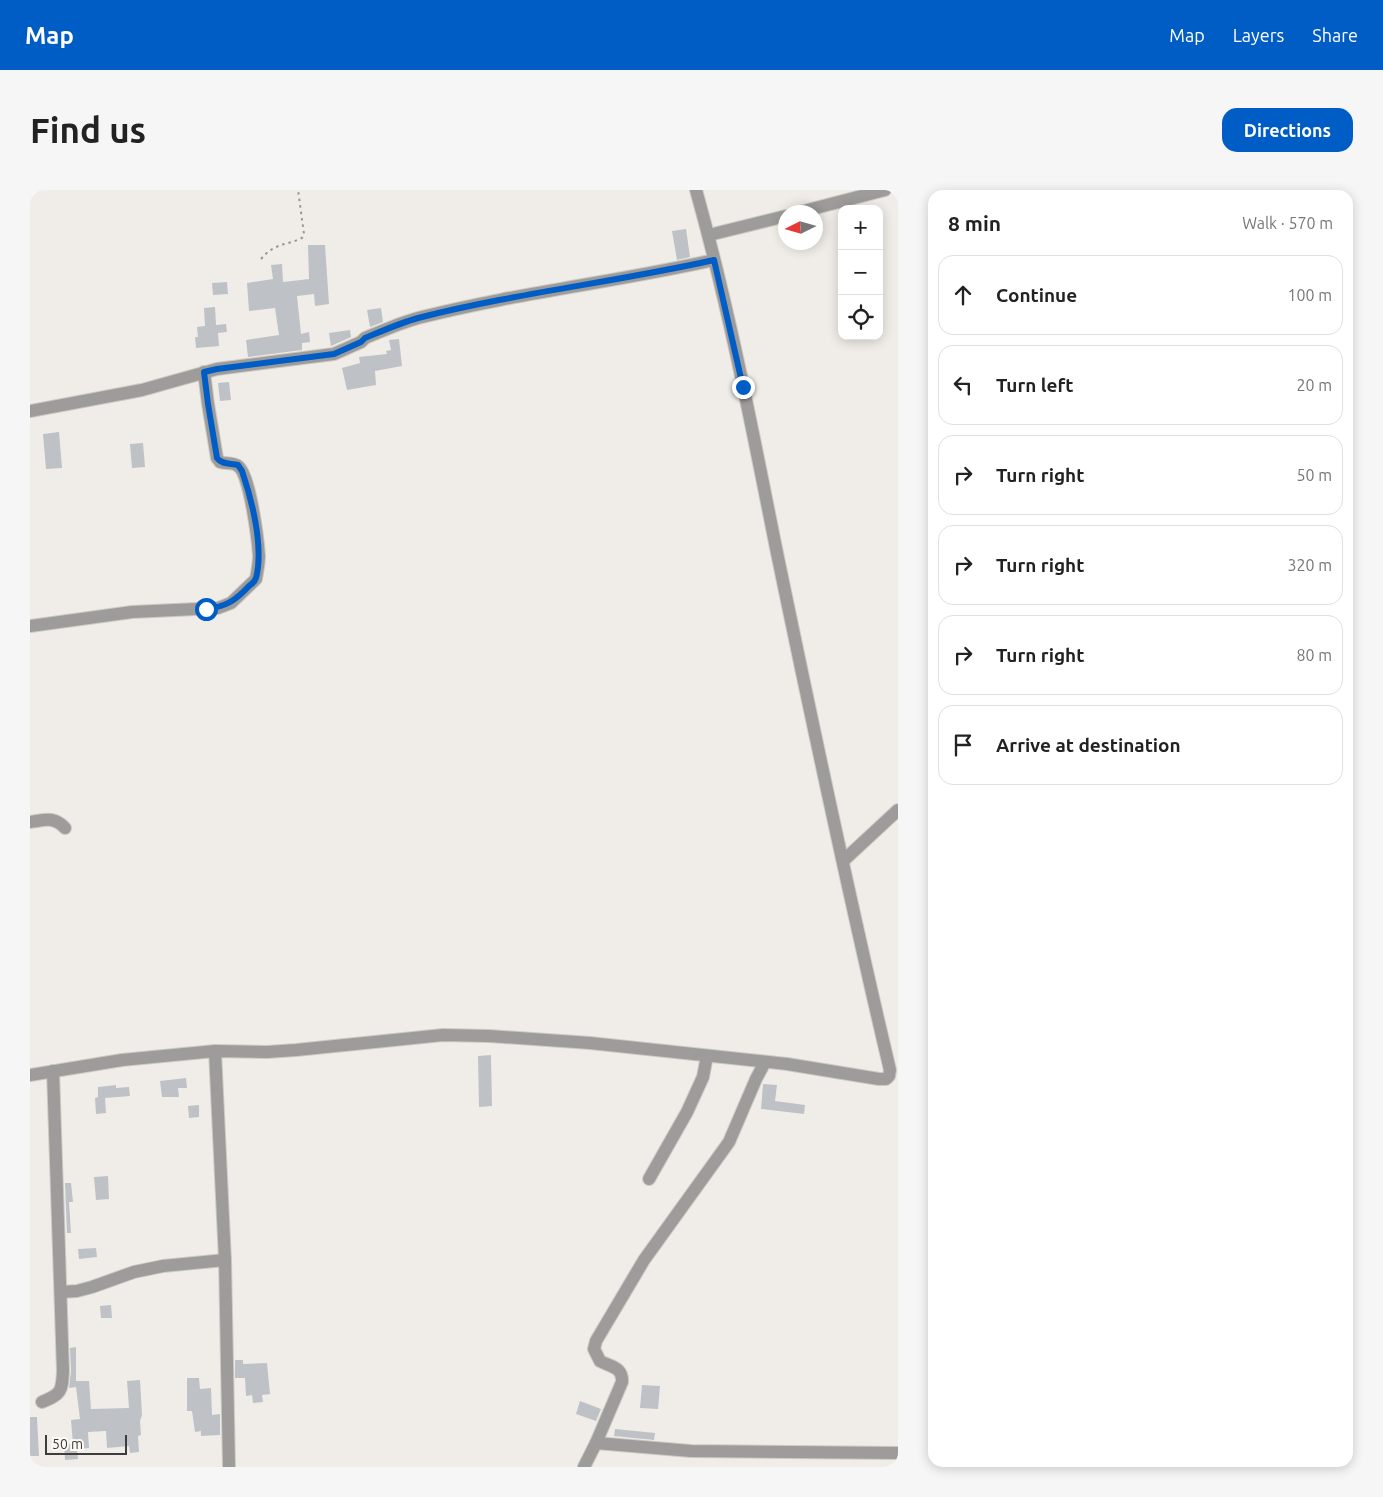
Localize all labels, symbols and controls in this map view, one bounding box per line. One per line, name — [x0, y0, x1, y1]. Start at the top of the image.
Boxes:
text: Map — [25, 22, 74, 49]
text: Map — [1169, 25, 1205, 45]
text: Layers — [1233, 25, 1284, 45]
text: Share — [1312, 25, 1358, 45]
button: Directions — [1222, 108, 1353, 152]
text: Find us — [30, 110, 146, 150]
north arrow — [778, 205, 823, 250]
map controls — [838, 205, 883, 340]
button: + — [838, 205, 883, 250]
text: 8 min — [948, 211, 1001, 235]
text: Walk · 570 m — [1242, 214, 1333, 232]
button: − — [838, 250, 883, 295]
icon: ahead — [949, 281, 977, 309]
text: Continue — [996, 284, 1077, 306]
text: 100 m — [1287, 286, 1332, 304]
button: locate — [838, 295, 883, 340]
icon: left — [949, 371, 977, 399]
text: Turn left — [996, 374, 1074, 396]
route end — [732, 376, 755, 399]
text: 20 m — [1296, 376, 1332, 394]
icon: right — [949, 461, 977, 489]
text: Turn right — [996, 464, 1084, 486]
text: 50 m — [1296, 466, 1332, 484]
icon: right — [949, 551, 977, 579]
text: Turn right — [996, 554, 1084, 576]
text: 320 m — [1287, 556, 1332, 574]
route start — [195, 598, 218, 621]
icon: right — [949, 641, 977, 669]
text: Turn right — [996, 644, 1084, 666]
text: 80 m — [1296, 646, 1332, 664]
icon: arrive — [949, 731, 977, 759]
text: Arrive at destination — [996, 734, 1181, 756]
scale bar — [45, 1432, 128, 1455]
text: 50 m — [52, 1436, 83, 1452]

